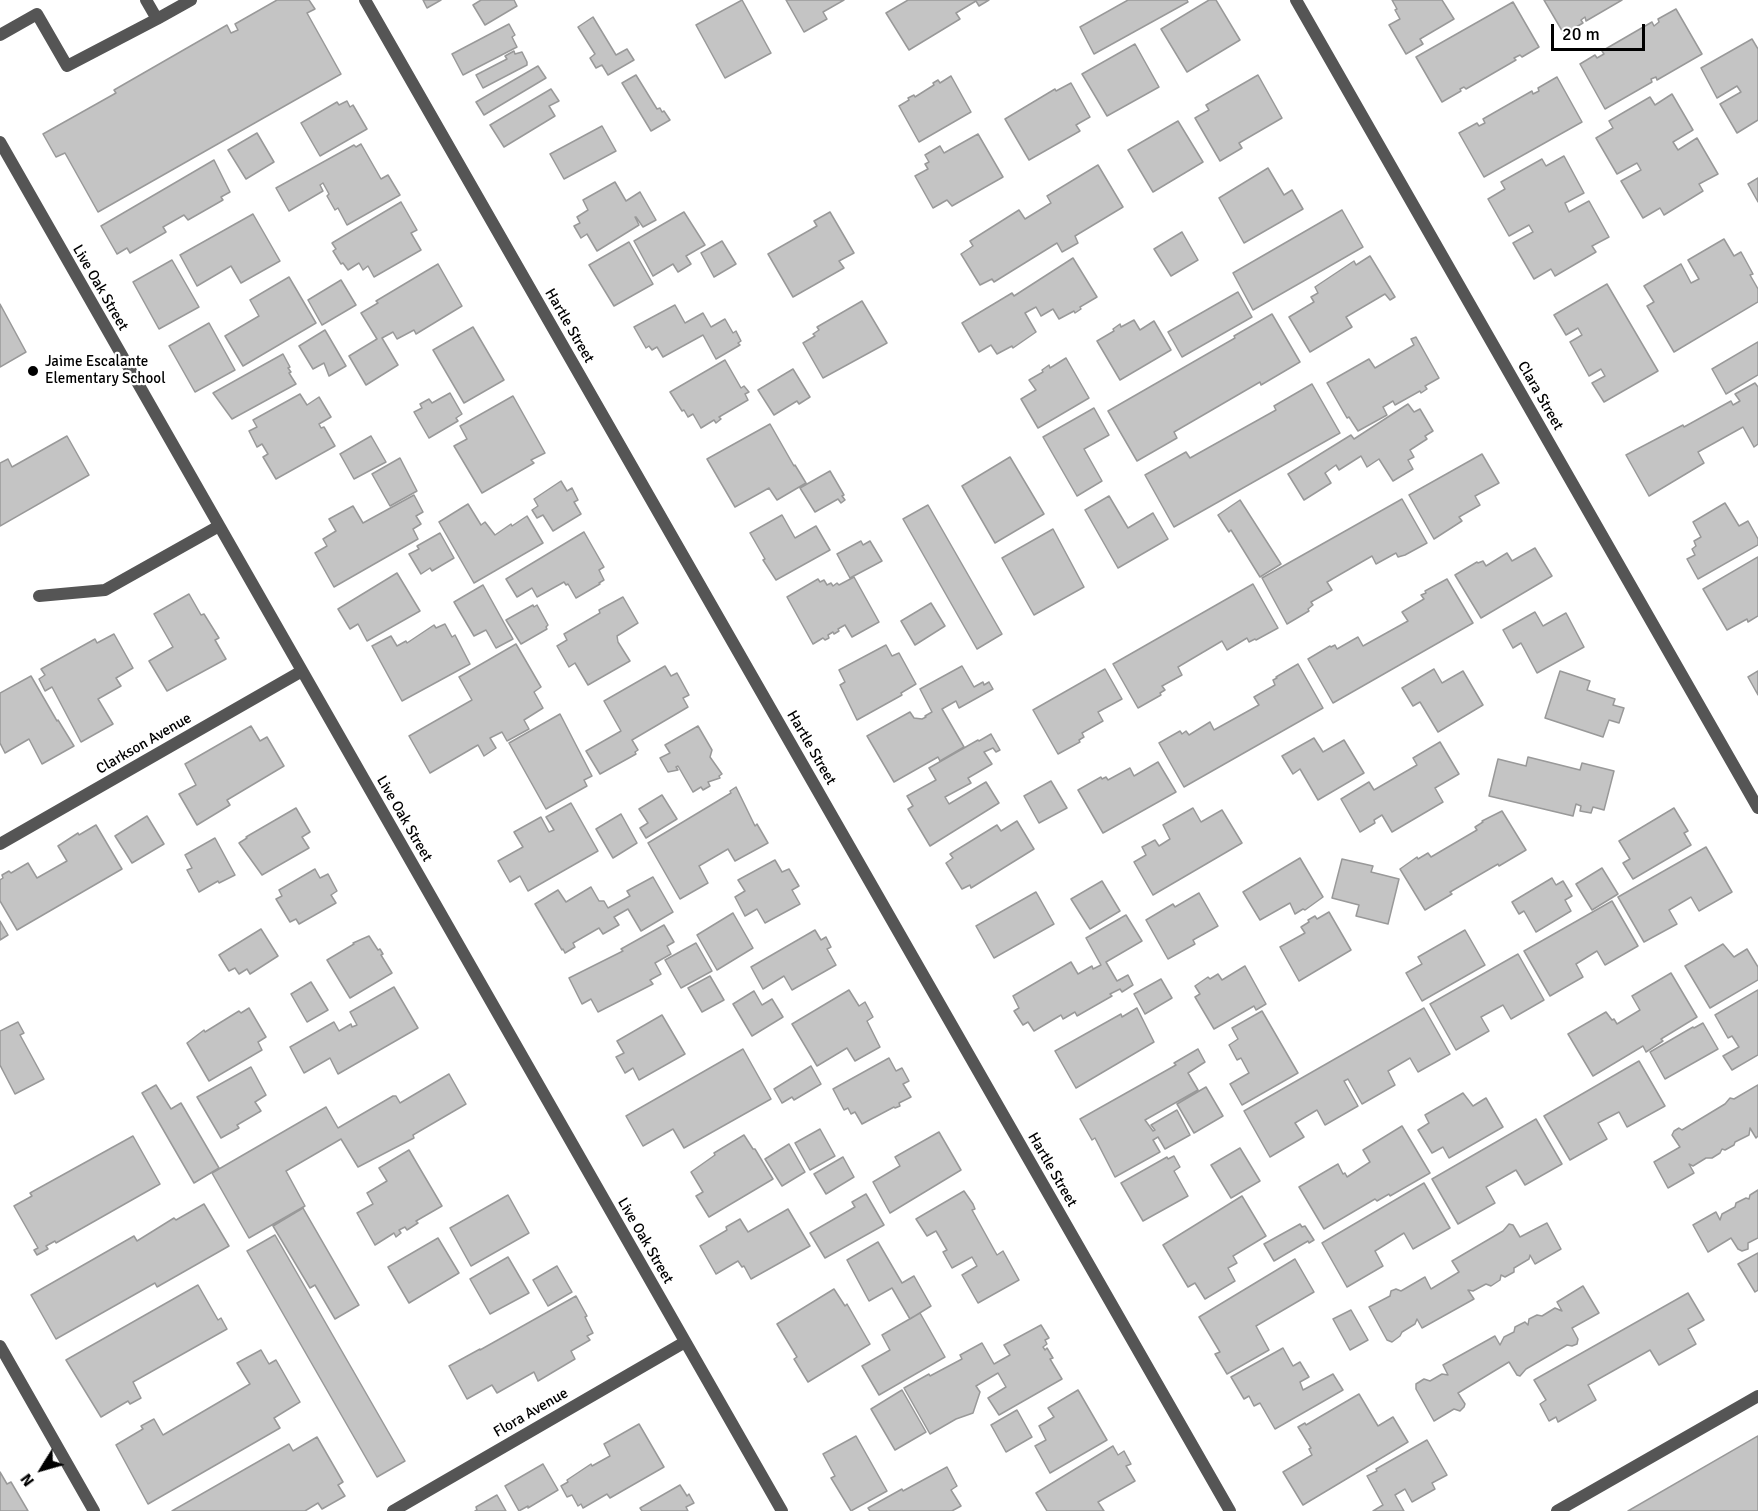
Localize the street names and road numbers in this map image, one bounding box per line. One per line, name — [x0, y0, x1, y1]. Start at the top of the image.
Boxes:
street label: Live Oak Street — [68, 242, 132, 334]
street label: Hartle Street — [540, 286, 598, 366]
street label: Clara Street — [1513, 358, 1567, 434]
street label: Hartle Street — [782, 708, 840, 788]
street label: Clarkson Avenue — [93, 709, 195, 779]
street label: Live Oak Street — [372, 773, 436, 865]
street label: Hartle Street — [1023, 1130, 1081, 1210]
street label: Live Oak Street — [613, 1195, 677, 1287]
street label: Flora Avenue — [491, 1384, 571, 1442]

